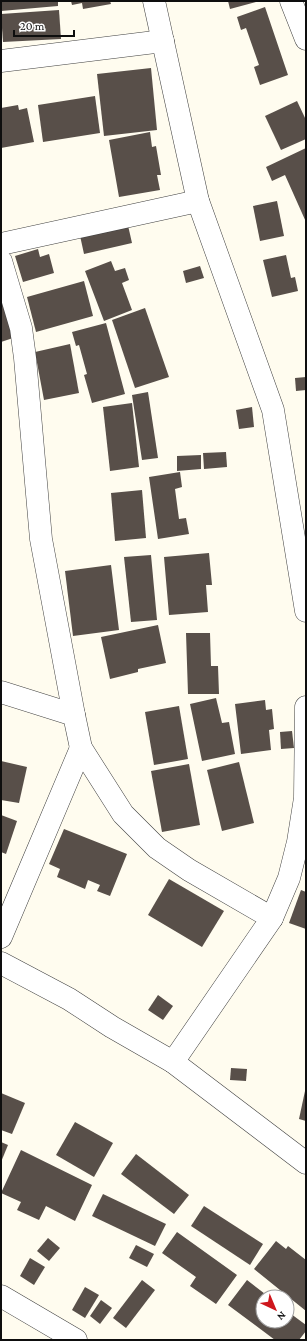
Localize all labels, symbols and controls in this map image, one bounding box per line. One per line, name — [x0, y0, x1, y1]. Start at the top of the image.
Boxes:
scale bar — [14, 12, 74, 38]
text: 20 m — [20, 19, 45, 33]
north arrow — [255, 1289, 295, 1329]
text: N — [275, 1309, 289, 1323]

